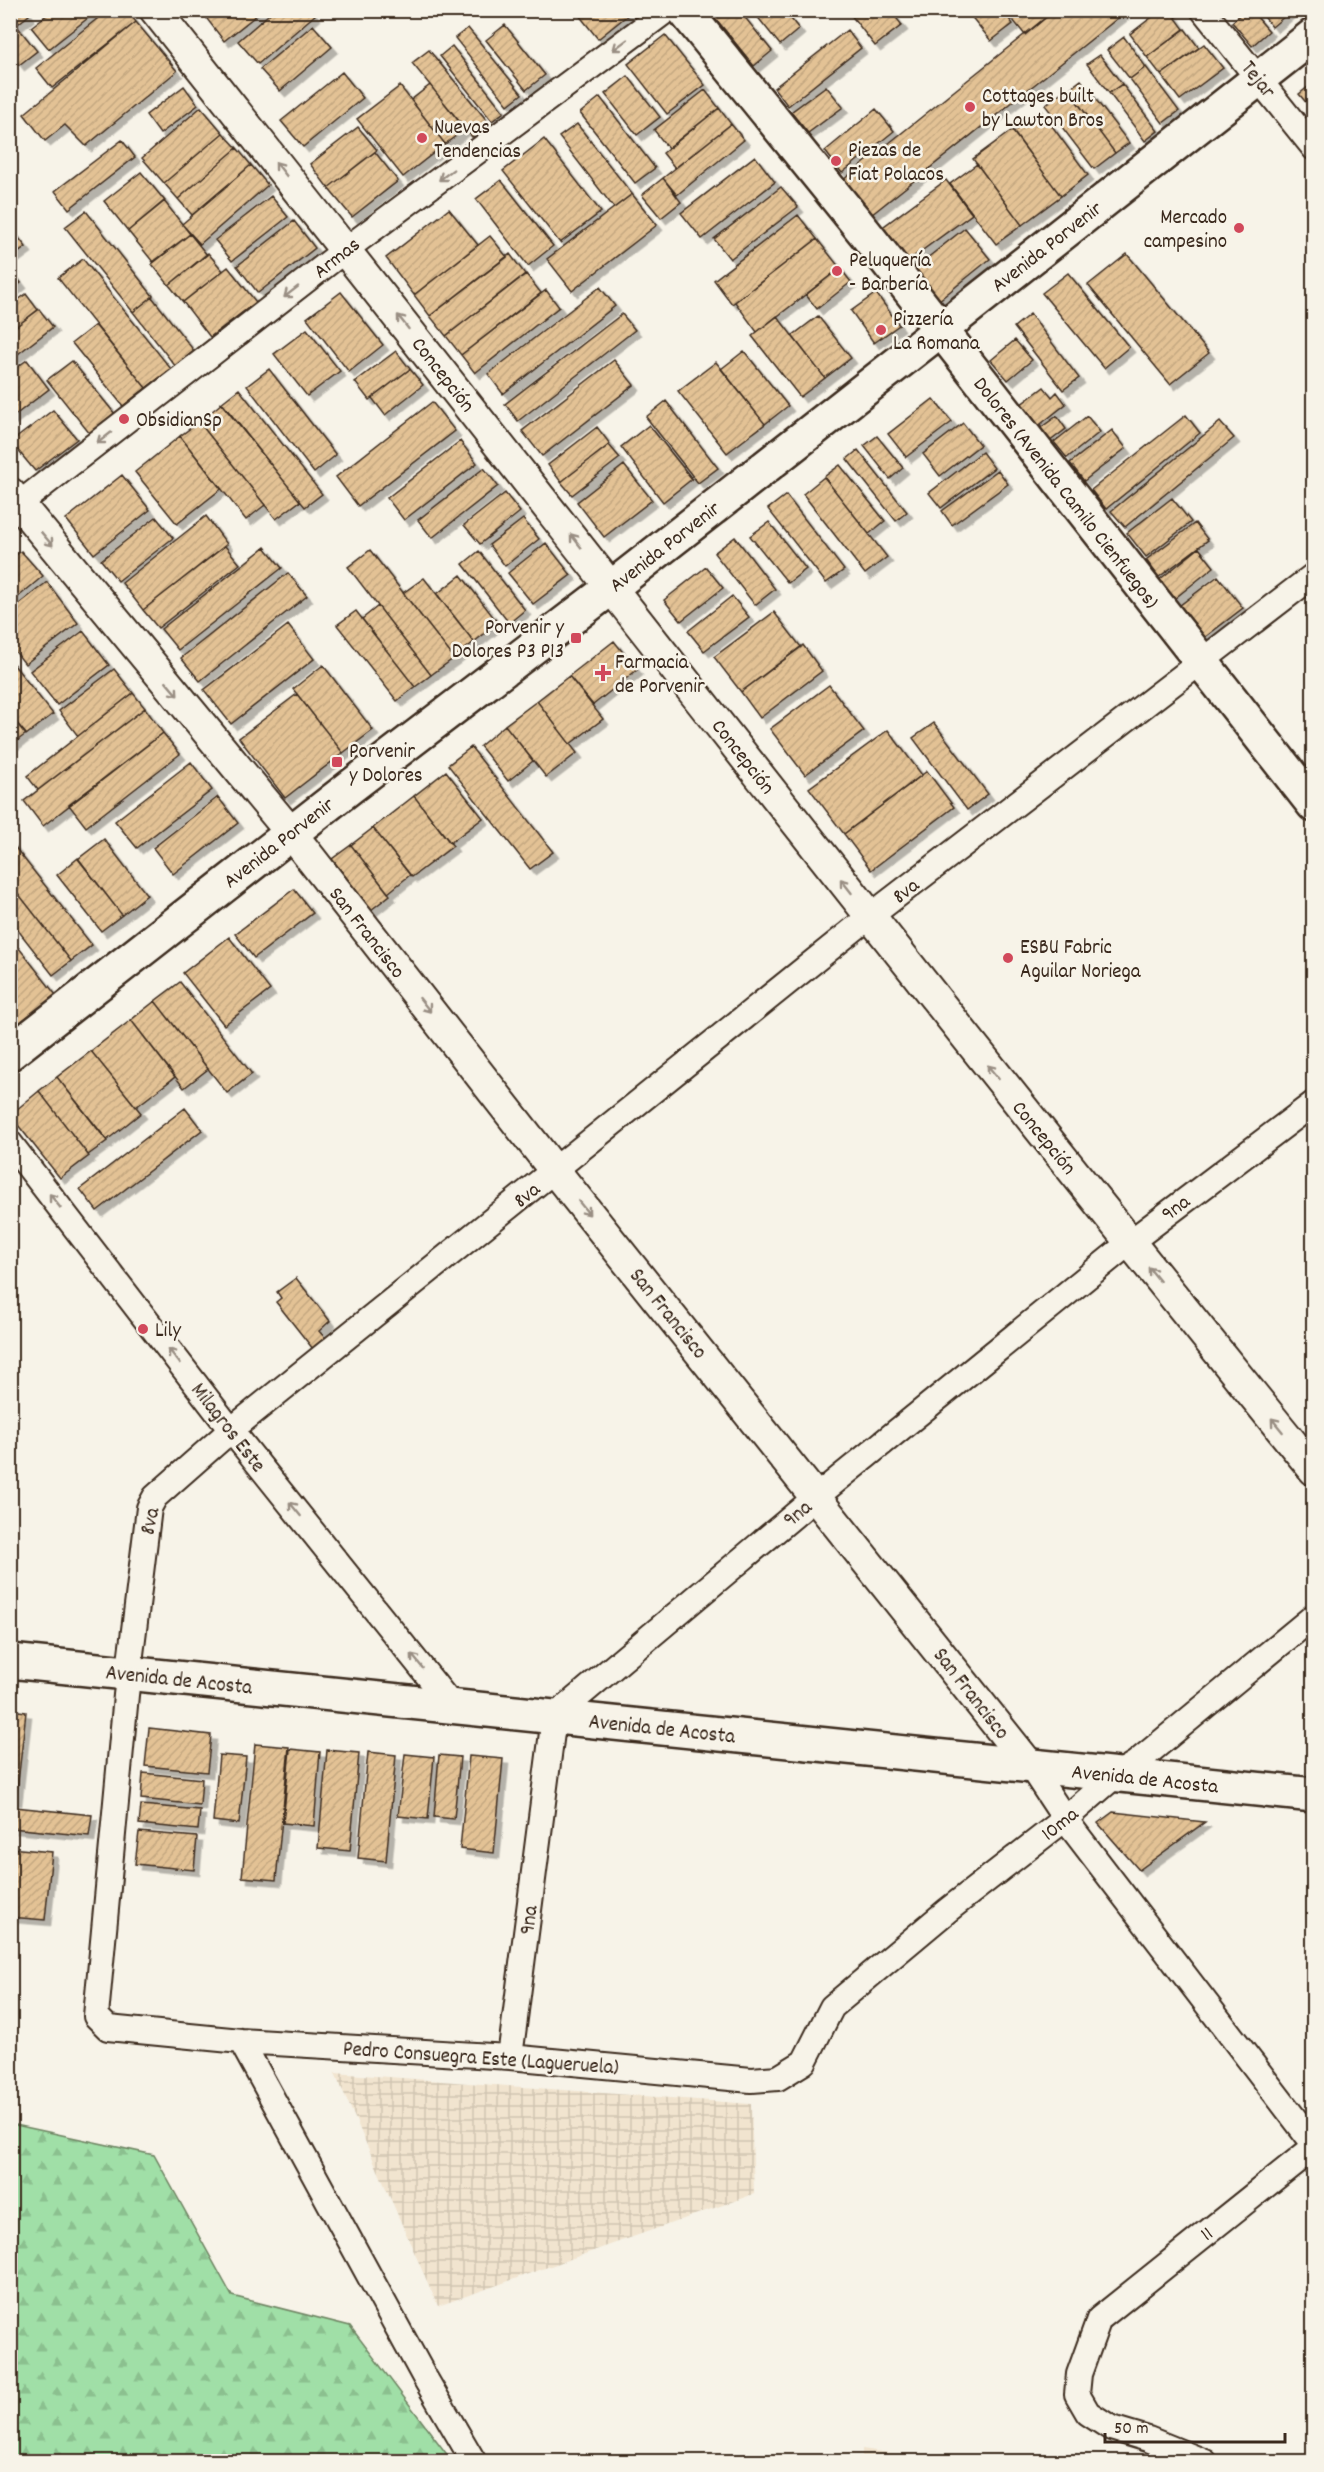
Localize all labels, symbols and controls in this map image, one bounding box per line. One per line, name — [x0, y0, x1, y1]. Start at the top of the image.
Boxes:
one-way arrow — [612, 39, 628, 52]
street label: Tejar — [1232, 56, 1281, 106]
place label: Cottages built by Lawton Bros — [982, 83, 1104, 137]
marker: Cottages built by Lawton Bros — [963, 100, 977, 114]
place label: Nuevas Tendencias — [434, 114, 521, 168]
marker: Nuevas Tendencias — [415, 131, 429, 145]
place label: Piezas de Fiat Polacos — [848, 137, 944, 191]
marker: Piezas de Fiat Polacos — [829, 154, 843, 168]
one-way arrow — [275, 161, 288, 177]
one-way arrow — [439, 168, 455, 181]
street label: Avenida Porvenir — [986, 195, 1110, 301]
place label: Mercado campesino — [1144, 204, 1227, 258]
marker: Mercado campesino — [1232, 221, 1246, 235]
street label: Armas — [308, 231, 368, 287]
place label: Peluquería - Barbería — [849, 247, 932, 301]
marker: Peluquería - Barbería — [830, 264, 844, 278]
one-way arrow — [283, 286, 299, 299]
place label: Pizzería La Romana — [893, 306, 981, 360]
one-way arrow — [396, 314, 409, 330]
marker: Pizzería La Romana — [874, 323, 888, 337]
street label: Concepción — [403, 332, 481, 420]
street label: Dolores (Avenida Camilo Cienfuegos) — [964, 371, 1165, 616]
place label: ObsidianSp — [136, 407, 222, 437]
marker: ObsidianSp — [117, 412, 131, 426]
one-way arrow — [96, 431, 112, 444]
street label: Avenida Porvenir — [604, 495, 728, 601]
one-way arrow — [41, 530, 54, 546]
one-way arrow — [569, 533, 582, 549]
place label: Porvenir y Dolores P3 P13 — [452, 614, 564, 668]
marker: Porvenir y Dolores P3 P13 — [569, 631, 583, 645]
place label: Farmacia de Porvenir — [615, 649, 705, 703]
marker: Farmacia de Porvenir — [596, 666, 610, 680]
one-way arrow — [165, 681, 178, 697]
street label: Concepción — [703, 714, 781, 802]
place label: Porvenir y Dolores — [349, 738, 423, 792]
marker: Porvenir y Dolores — [330, 755, 344, 769]
street label: Avenida Porvenir — [218, 791, 342, 897]
street label: 8va — [887, 872, 928, 913]
one-way arrow — [839, 879, 852, 895]
street label: San Francisco — [320, 882, 411, 986]
place label: ESBU Fabric Aguilar Noriega — [1020, 934, 1142, 988]
marker: ESBU Fabric Aguilar Noriega — [1001, 951, 1015, 965]
one-way arrow — [419, 996, 431, 1012]
one-way arrow — [986, 1064, 999, 1080]
street label: Concepción — [1003, 1095, 1082, 1183]
street label: 8va — [508, 1175, 549, 1216]
street label: 9na — [1156, 1188, 1198, 1230]
one-way arrow — [49, 1193, 62, 1209]
one-way arrow — [578, 1200, 591, 1216]
street label: San Francisco — [621, 1263, 713, 1367]
one-way arrow — [1147, 1266, 1160, 1282]
place label: Lily — [155, 1317, 181, 1347]
marker: Lily — [136, 1322, 150, 1336]
one-way arrow — [168, 1348, 180, 1364]
street label: Milagros Este — [182, 1378, 271, 1480]
one-way arrow — [1270, 1417, 1283, 1433]
street label: 9na — [778, 1494, 821, 1536]
one-way arrow — [288, 1501, 301, 1517]
street label: 8va — [134, 1504, 170, 1538]
street label: San Francisco — [924, 1643, 1015, 1747]
one-way arrow — [410, 1653, 423, 1669]
street label: Avenida de Acosta — [104, 1659, 255, 1705]
street label: Avenida de Acosta — [587, 1708, 738, 1754]
street label: Avenida de Acosta — [1070, 1758, 1221, 1804]
street label: 10ma — [1036, 1800, 1087, 1850]
street label: 9na — [514, 1903, 548, 1937]
street label: Pedro Consuegra Este (Lagueruela) — [342, 2035, 620, 2085]
street label: 11 — [1195, 2221, 1221, 2250]
scale bar — [1105, 2406, 1285, 2444]
text: 50 m — [1114, 2417, 1149, 2442]

